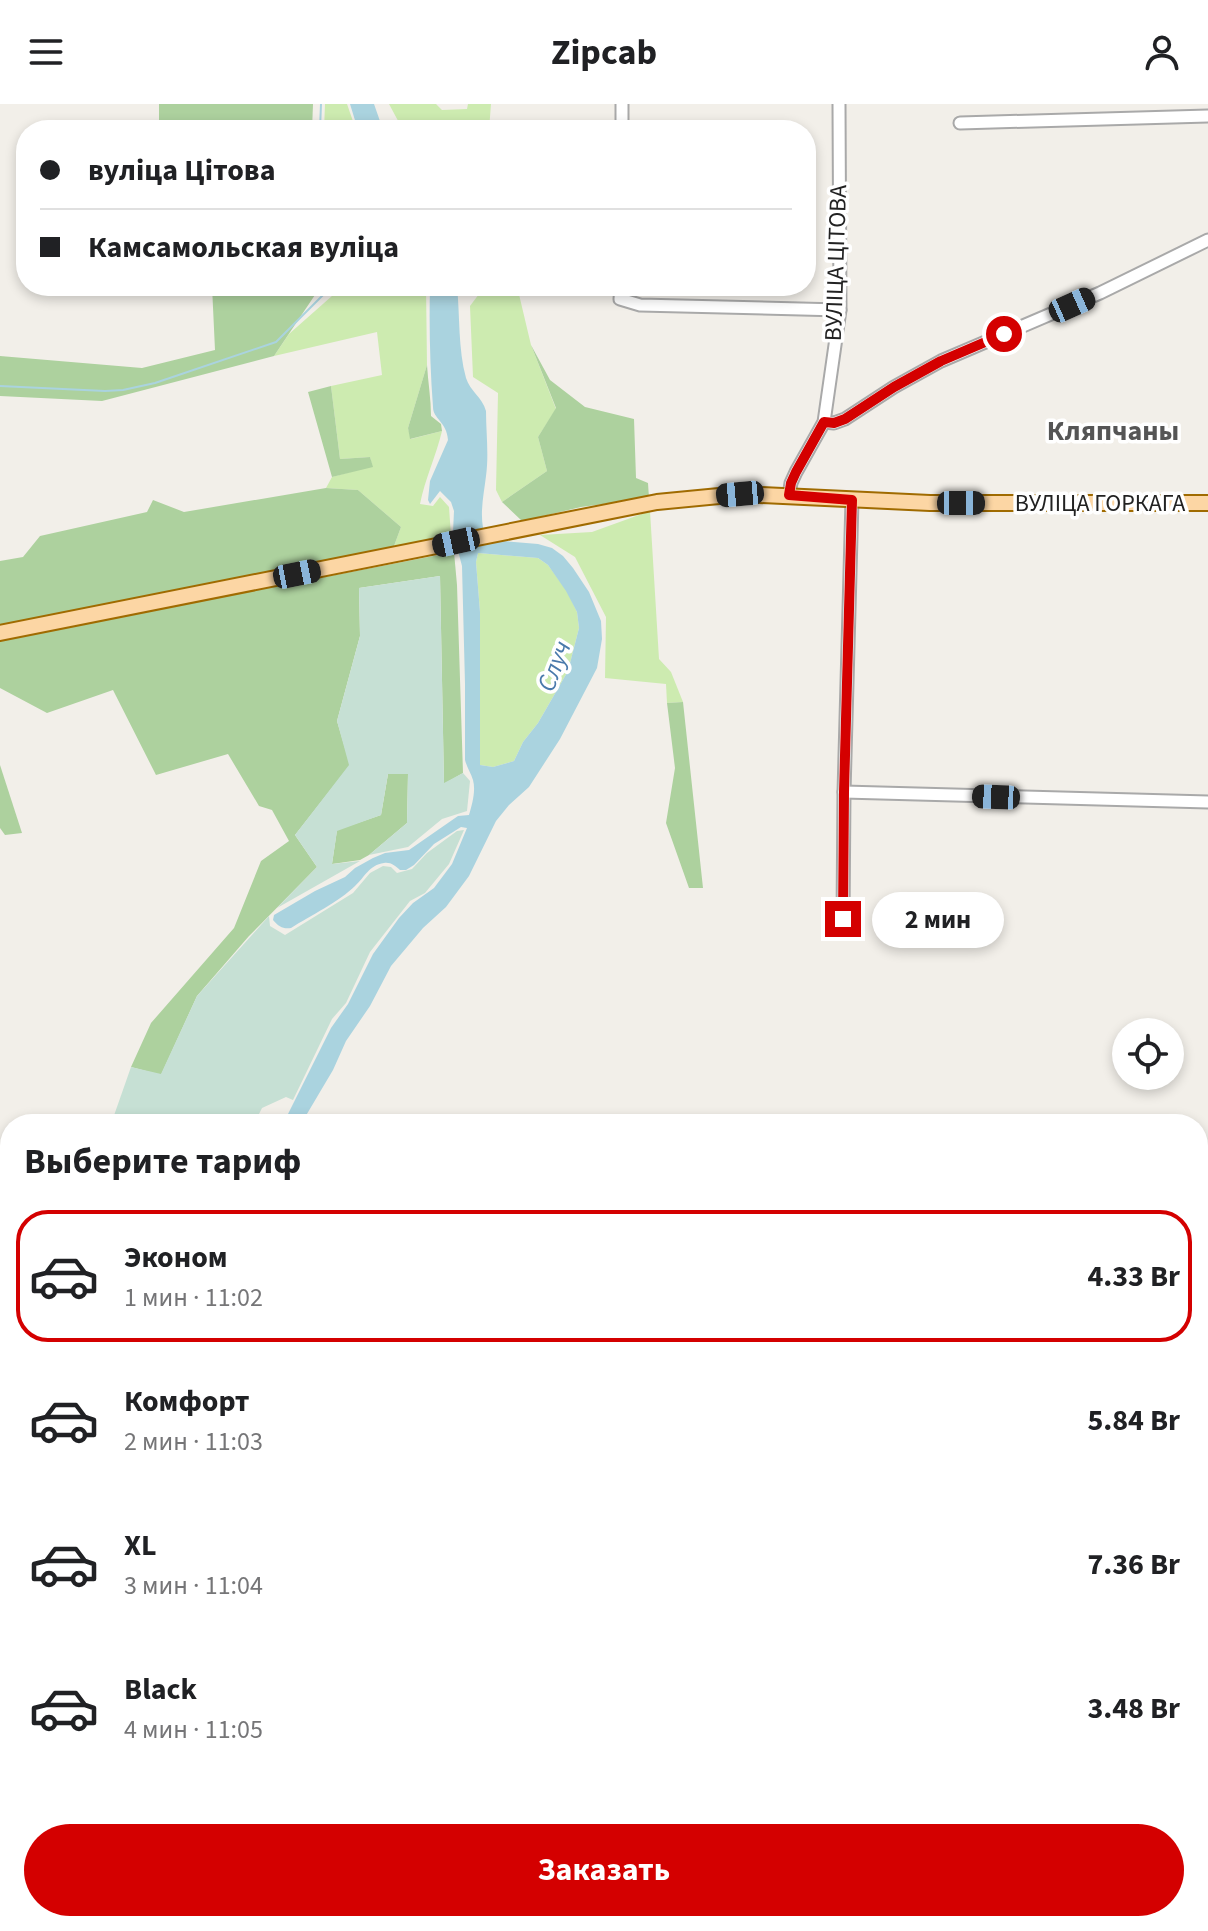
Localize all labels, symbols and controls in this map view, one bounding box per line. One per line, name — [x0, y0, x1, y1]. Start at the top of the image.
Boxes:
text: Zipcab — [551, 27, 657, 78]
icon: menu — [24, 30, 68, 74]
icon: person — [1140, 30, 1184, 74]
text: вуліца Цітова — [88, 149, 276, 192]
street label: ВУЛІЦА ЦІТОВА — [816, 184, 856, 342]
text: Камсамольская вуліца — [88, 226, 399, 269]
car — [1045, 284, 1099, 326]
route start — [986, 316, 1022, 352]
district label: Кляпчаны — [1047, 411, 1179, 451]
car — [715, 480, 765, 508]
street label: ВУЛІЦА ГОРКАГА — [1015, 486, 1185, 521]
car — [937, 491, 985, 515]
car — [430, 525, 482, 559]
car — [271, 558, 323, 590]
water label: Случ — [527, 635, 581, 697]
car — [972, 784, 1020, 810]
callout: 2 мин — [871, 891, 1003, 947]
route end — [825, 901, 861, 937]
text: 2 мин — [905, 901, 971, 938]
map controls — [1112, 1018, 1184, 1090]
button: locate — [1112, 1018, 1184, 1090]
text: Выберите тариф — [24, 1136, 301, 1187]
text: Эконом — [124, 1236, 228, 1279]
icon: car — [28, 1240, 100, 1312]
text: 4.33 Br — [1087, 1255, 1180, 1298]
text: 1 мин · 11:02 — [124, 1279, 263, 1316]
text: Комфорт — [124, 1380, 250, 1423]
icon: car — [28, 1384, 100, 1456]
text: 5.84 Br — [1087, 1399, 1180, 1442]
text: 2 мин · 11:03 — [124, 1423, 263, 1460]
text: XL — [124, 1524, 157, 1567]
icon: car — [28, 1528, 100, 1600]
text: 7.36 Br — [1087, 1543, 1180, 1586]
text: 3 мин · 11:04 — [124, 1567, 263, 1604]
text: Black — [124, 1668, 197, 1711]
icon: car — [28, 1672, 100, 1744]
text: 3.48 Br — [1087, 1687, 1180, 1730]
text: 4 мин · 11:05 — [124, 1711, 263, 1748]
button: Заказать — [24, 1824, 1184, 1916]

